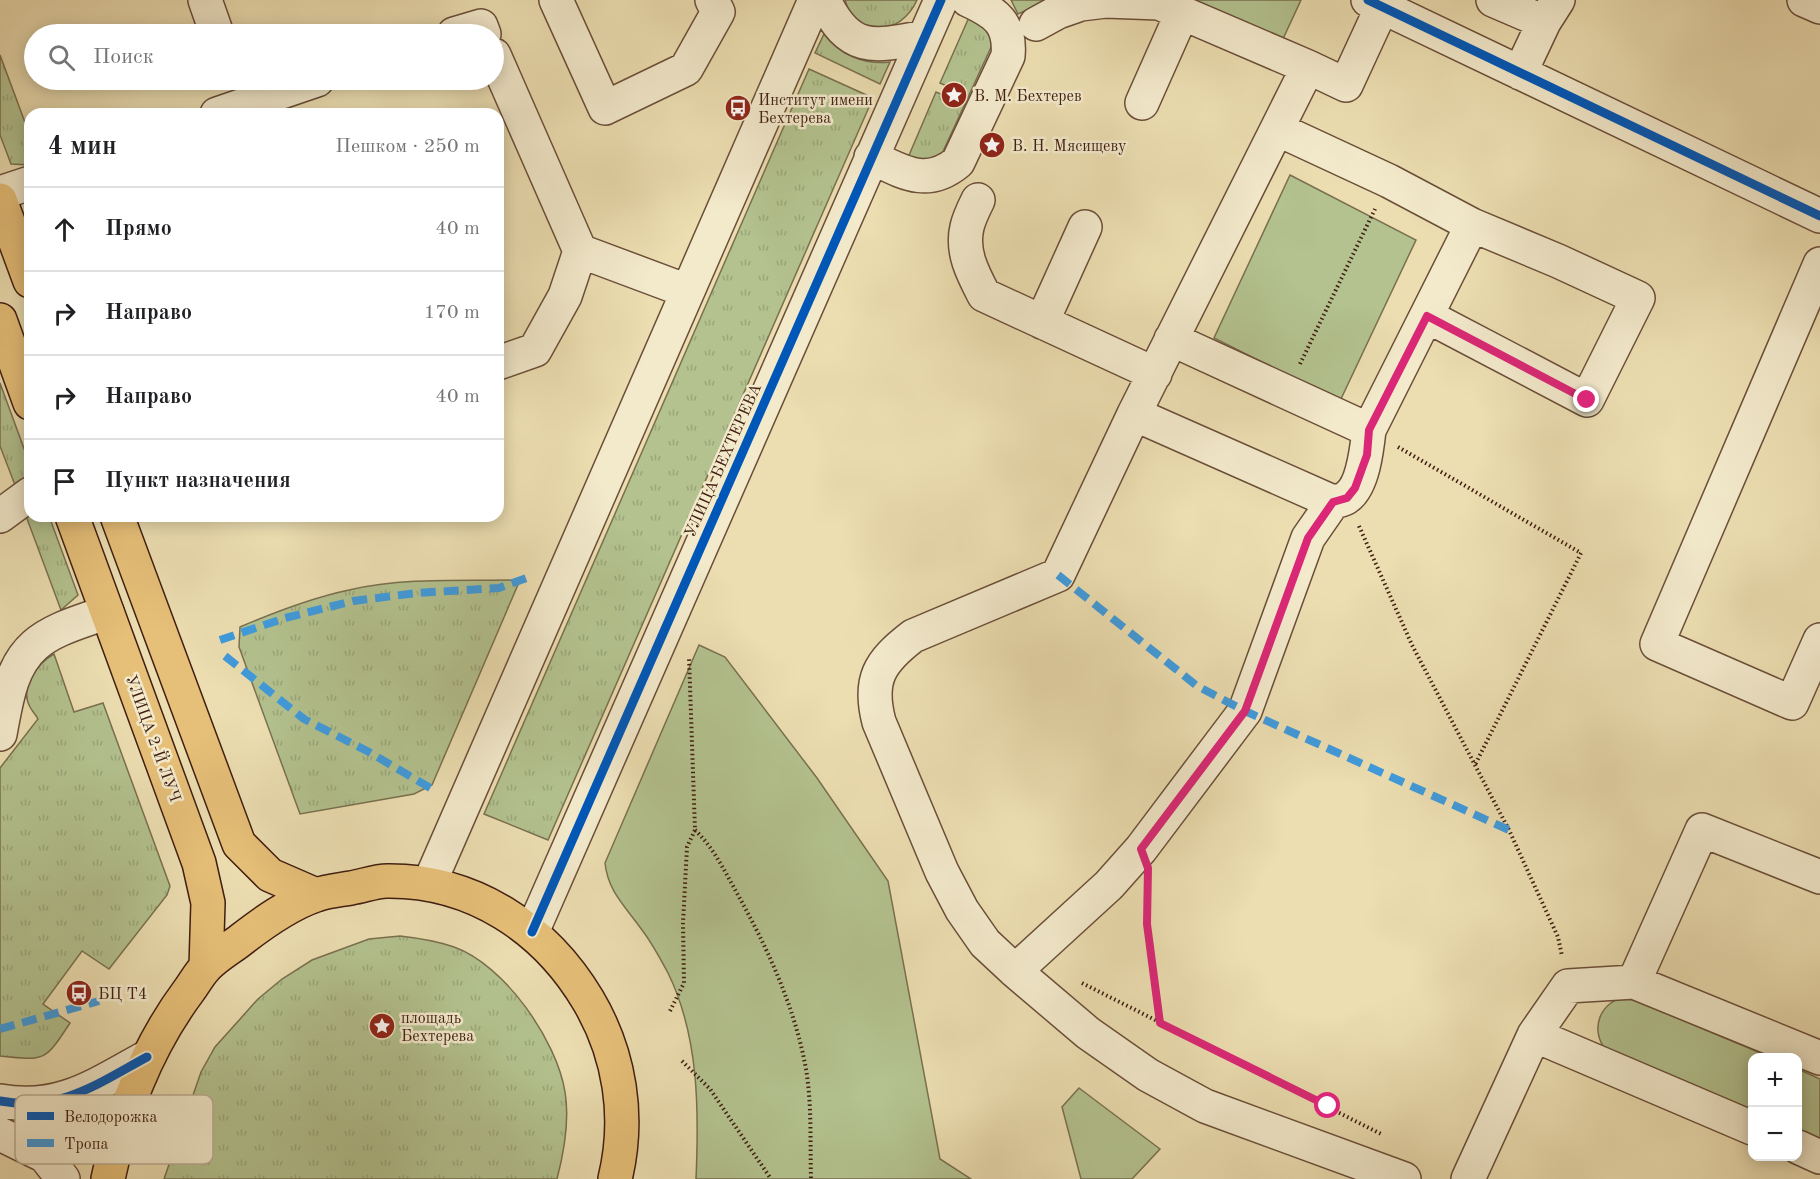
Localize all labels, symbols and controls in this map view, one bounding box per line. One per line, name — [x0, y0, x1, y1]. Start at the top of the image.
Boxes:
search box — [24, 24, 504, 90]
icon: search — [45, 41, 78, 74]
text: Поиск — [93, 46, 154, 68]
place icon: В. М. Бехтерев — [939, 80, 969, 110]
place label: В. М. Бехтерев — [974, 89, 1082, 105]
bus stop icon: Институт имени Бехтерева — [723, 93, 753, 123]
place label: Институт имени Бехтерева — [758, 93, 873, 127]
place icon: В. Н. Мясищеву — [977, 130, 1007, 160]
text: 4 мин — [48, 134, 117, 160]
text: Пешком · 250 m — [335, 137, 480, 157]
place label: В. Н. Мясищеву — [1012, 139, 1127, 155]
icon: ahead — [48, 213, 81, 246]
text: Прямо — [105, 218, 172, 240]
text: 40 m — [435, 219, 480, 239]
icon: right — [48, 297, 81, 330]
text: Направо — [105, 302, 192, 324]
text: 170 m — [424, 303, 480, 323]
icon: right — [48, 381, 81, 414]
street label: УЛИЦА БЕХТЕРЕВА — [683, 381, 765, 540]
text: Направо — [105, 386, 192, 408]
route end — [1573, 386, 1599, 412]
text: 40 m — [435, 387, 480, 407]
icon: arrive — [48, 465, 81, 498]
text: Пункт назначения — [105, 470, 291, 492]
street label: УЛИЦА 2-Й ЛУЧ — [122, 672, 186, 805]
bus stop icon: БЦ Т4 — [64, 978, 94, 1008]
place label: БЦ Т4 — [98, 987, 147, 1003]
place icon: площадь Бехтерева — [367, 1011, 397, 1041]
place label: площадь Бехтерева — [401, 1011, 474, 1045]
map controls — [1748, 1053, 1802, 1161]
button: + — [1748, 1053, 1802, 1107]
route start — [1314, 1092, 1340, 1118]
legend — [15, 1095, 213, 1164]
button: − — [1748, 1107, 1802, 1161]
text: Велодорожка — [64, 1110, 157, 1126]
text: Тропа — [64, 1137, 108, 1153]

